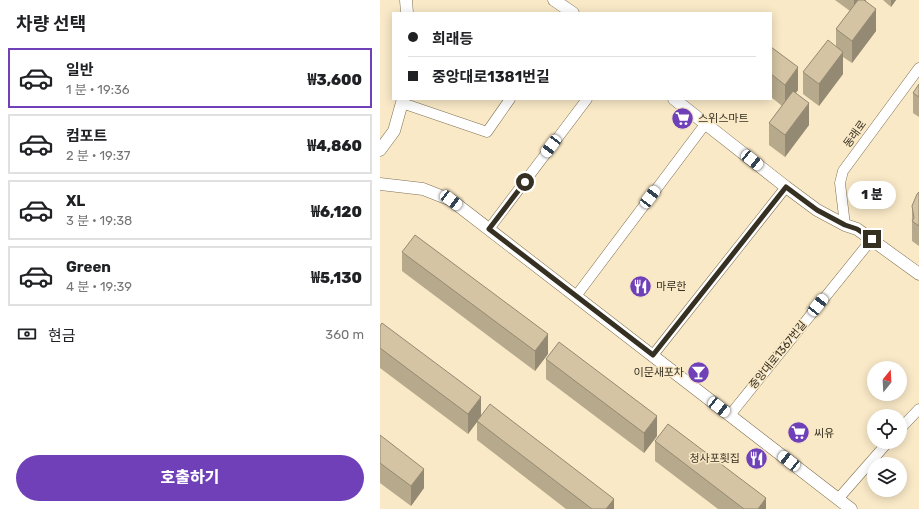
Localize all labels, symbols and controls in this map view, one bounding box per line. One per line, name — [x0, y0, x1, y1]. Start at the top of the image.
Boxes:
text: 차량 선택 — [16, 13, 86, 35]
text: 희래등 — [432, 30, 473, 48]
icon: car — [18, 60, 54, 96]
text: 일반 — [66, 61, 94, 79]
text: 중앙대로1381번길 — [432, 68, 550, 86]
text: ₩3,600 — [307, 71, 362, 89]
text: 1 분 · 19:36 — [66, 82, 130, 97]
supermarket icon: 스위스마트 — [670, 105, 696, 131]
place label: 스위스마트 — [698, 112, 749, 125]
street label: 동래로 — [841, 118, 869, 150]
icon: car — [18, 126, 54, 162]
text: 컴포트 — [66, 127, 107, 145]
car — [539, 133, 563, 159]
text: ₩4,860 — [307, 137, 362, 155]
text: 2 분 · 19:37 — [66, 148, 131, 163]
car — [739, 148, 765, 172]
route start — [516, 173, 534, 191]
callout: 1 분 — [848, 181, 896, 209]
car — [638, 184, 662, 210]
text: 1 분 — [861, 187, 883, 202]
car — [438, 188, 464, 212]
icon: car — [18, 192, 54, 228]
text: XL — [66, 192, 85, 210]
text: ₩6,120 — [311, 203, 362, 221]
text: 3 분 · 19:38 — [66, 213, 132, 228]
route end — [863, 230, 881, 248]
icon: car — [18, 258, 54, 294]
text: Green — [66, 258, 111, 276]
text: ₩5,130 — [311, 269, 362, 287]
restaurant icon: 마루한 — [627, 273, 653, 299]
text: 4 분 · 19:39 — [66, 279, 132, 294]
place label: 마루한 — [656, 280, 686, 293]
car — [806, 292, 830, 318]
street label: 중앙대로1367번길 — [747, 318, 809, 392]
icon: cash — [16, 323, 38, 345]
text: 현금 — [48, 327, 76, 345]
text: 360 m — [325, 327, 364, 342]
bar icon: 이문새포차 — [686, 359, 712, 385]
north arrow — [867, 361, 907, 401]
map controls — [867, 361, 907, 497]
place label: 이문새포차 — [633, 366, 684, 379]
car — [706, 395, 732, 419]
button: locate — [867, 409, 907, 449]
supermarket icon: 씨유 — [785, 420, 811, 446]
place label: 씨유 — [814, 427, 834, 440]
restaurant icon: 청사포횟집 — [743, 445, 769, 471]
car — [776, 449, 802, 473]
place label: 청사포횟집 — [689, 452, 740, 465]
button: 호출하기 — [16, 455, 364, 501]
button: layers — [867, 457, 907, 497]

